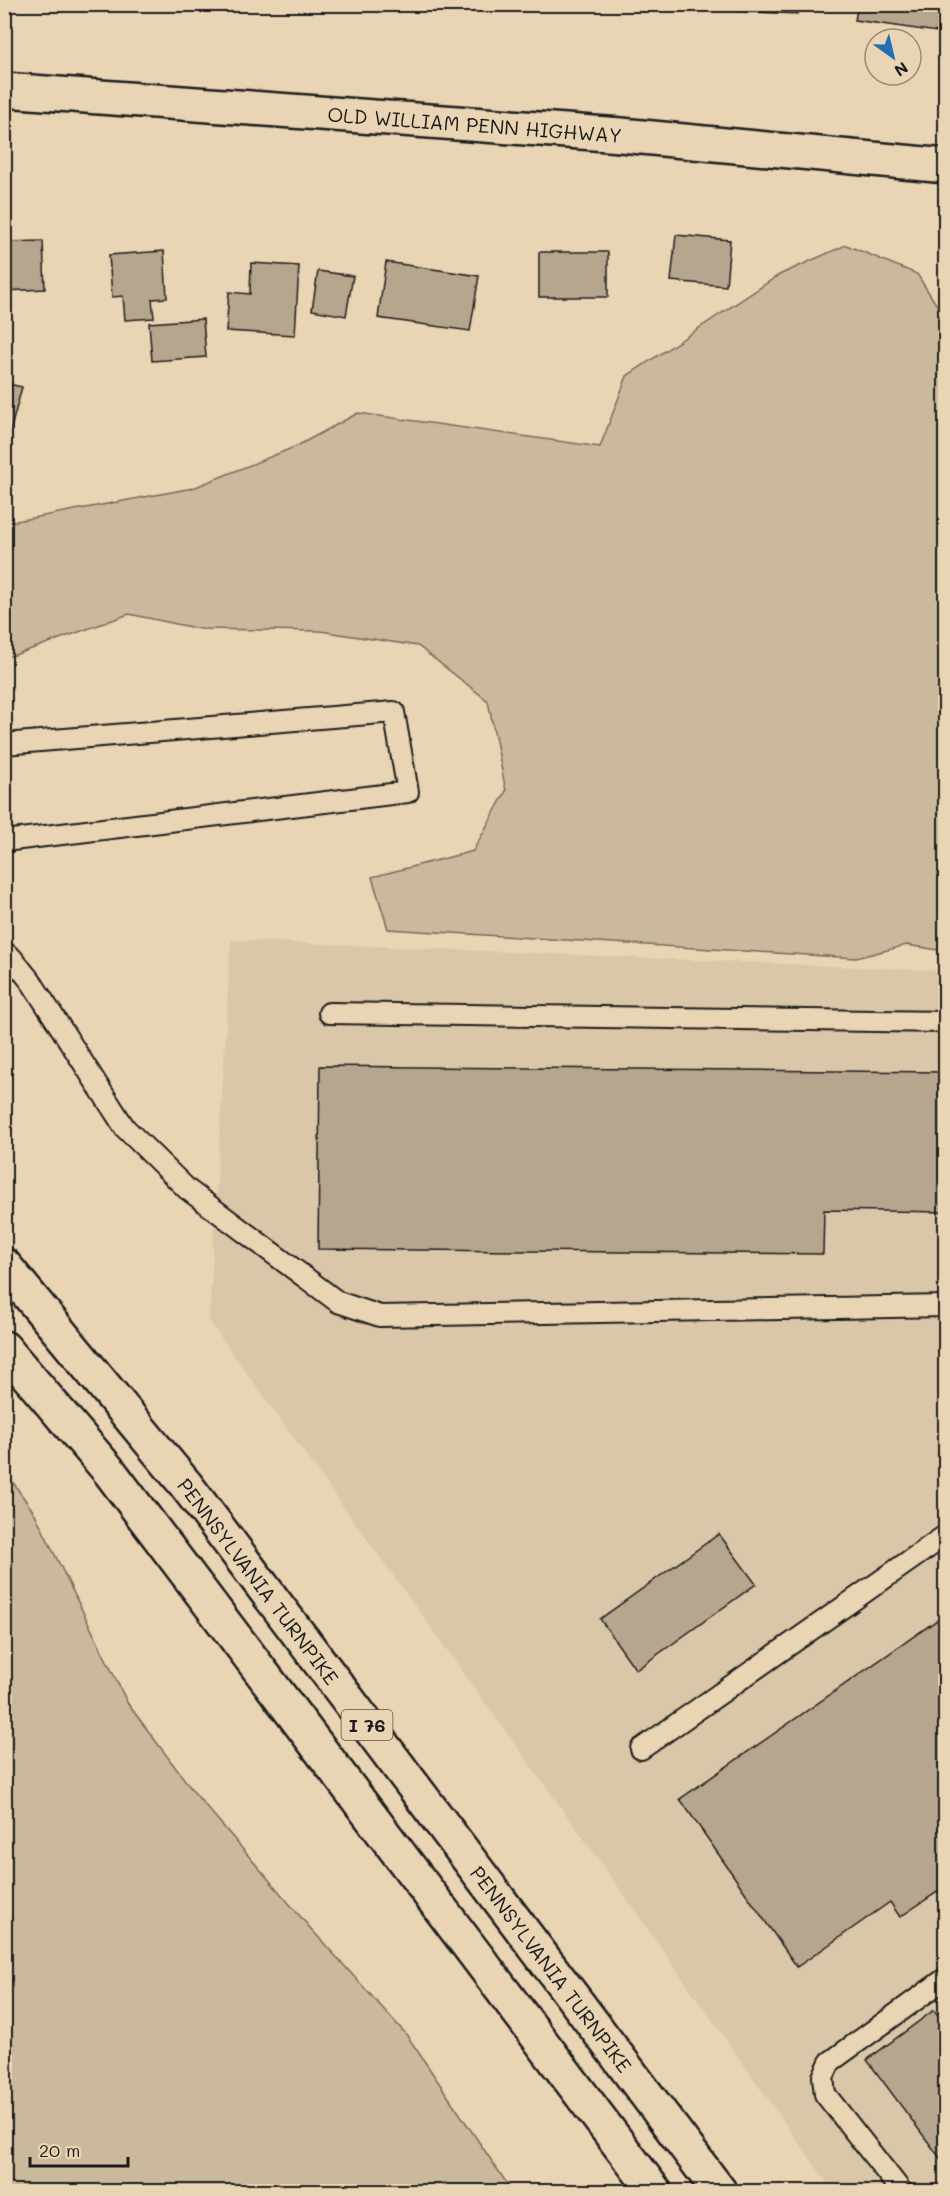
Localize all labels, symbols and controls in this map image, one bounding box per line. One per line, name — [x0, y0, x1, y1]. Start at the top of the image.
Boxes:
north arrow — [863, 27, 923, 87]
text: N — [891, 58, 913, 82]
street label: OLD WILLIAM PENN HIGHWAY — [327, 101, 623, 148]
street label: PENNSYLVANIA TURNPIKE — [172, 1473, 345, 1690]
road number: I 76 — [342, 1710, 392, 1740]
street label: PENNSYLVANIA TURNPIKE — [465, 1860, 638, 2077]
scale bar — [30, 2130, 128, 2168]
text: 20 m — [39, 2138, 80, 2162]

